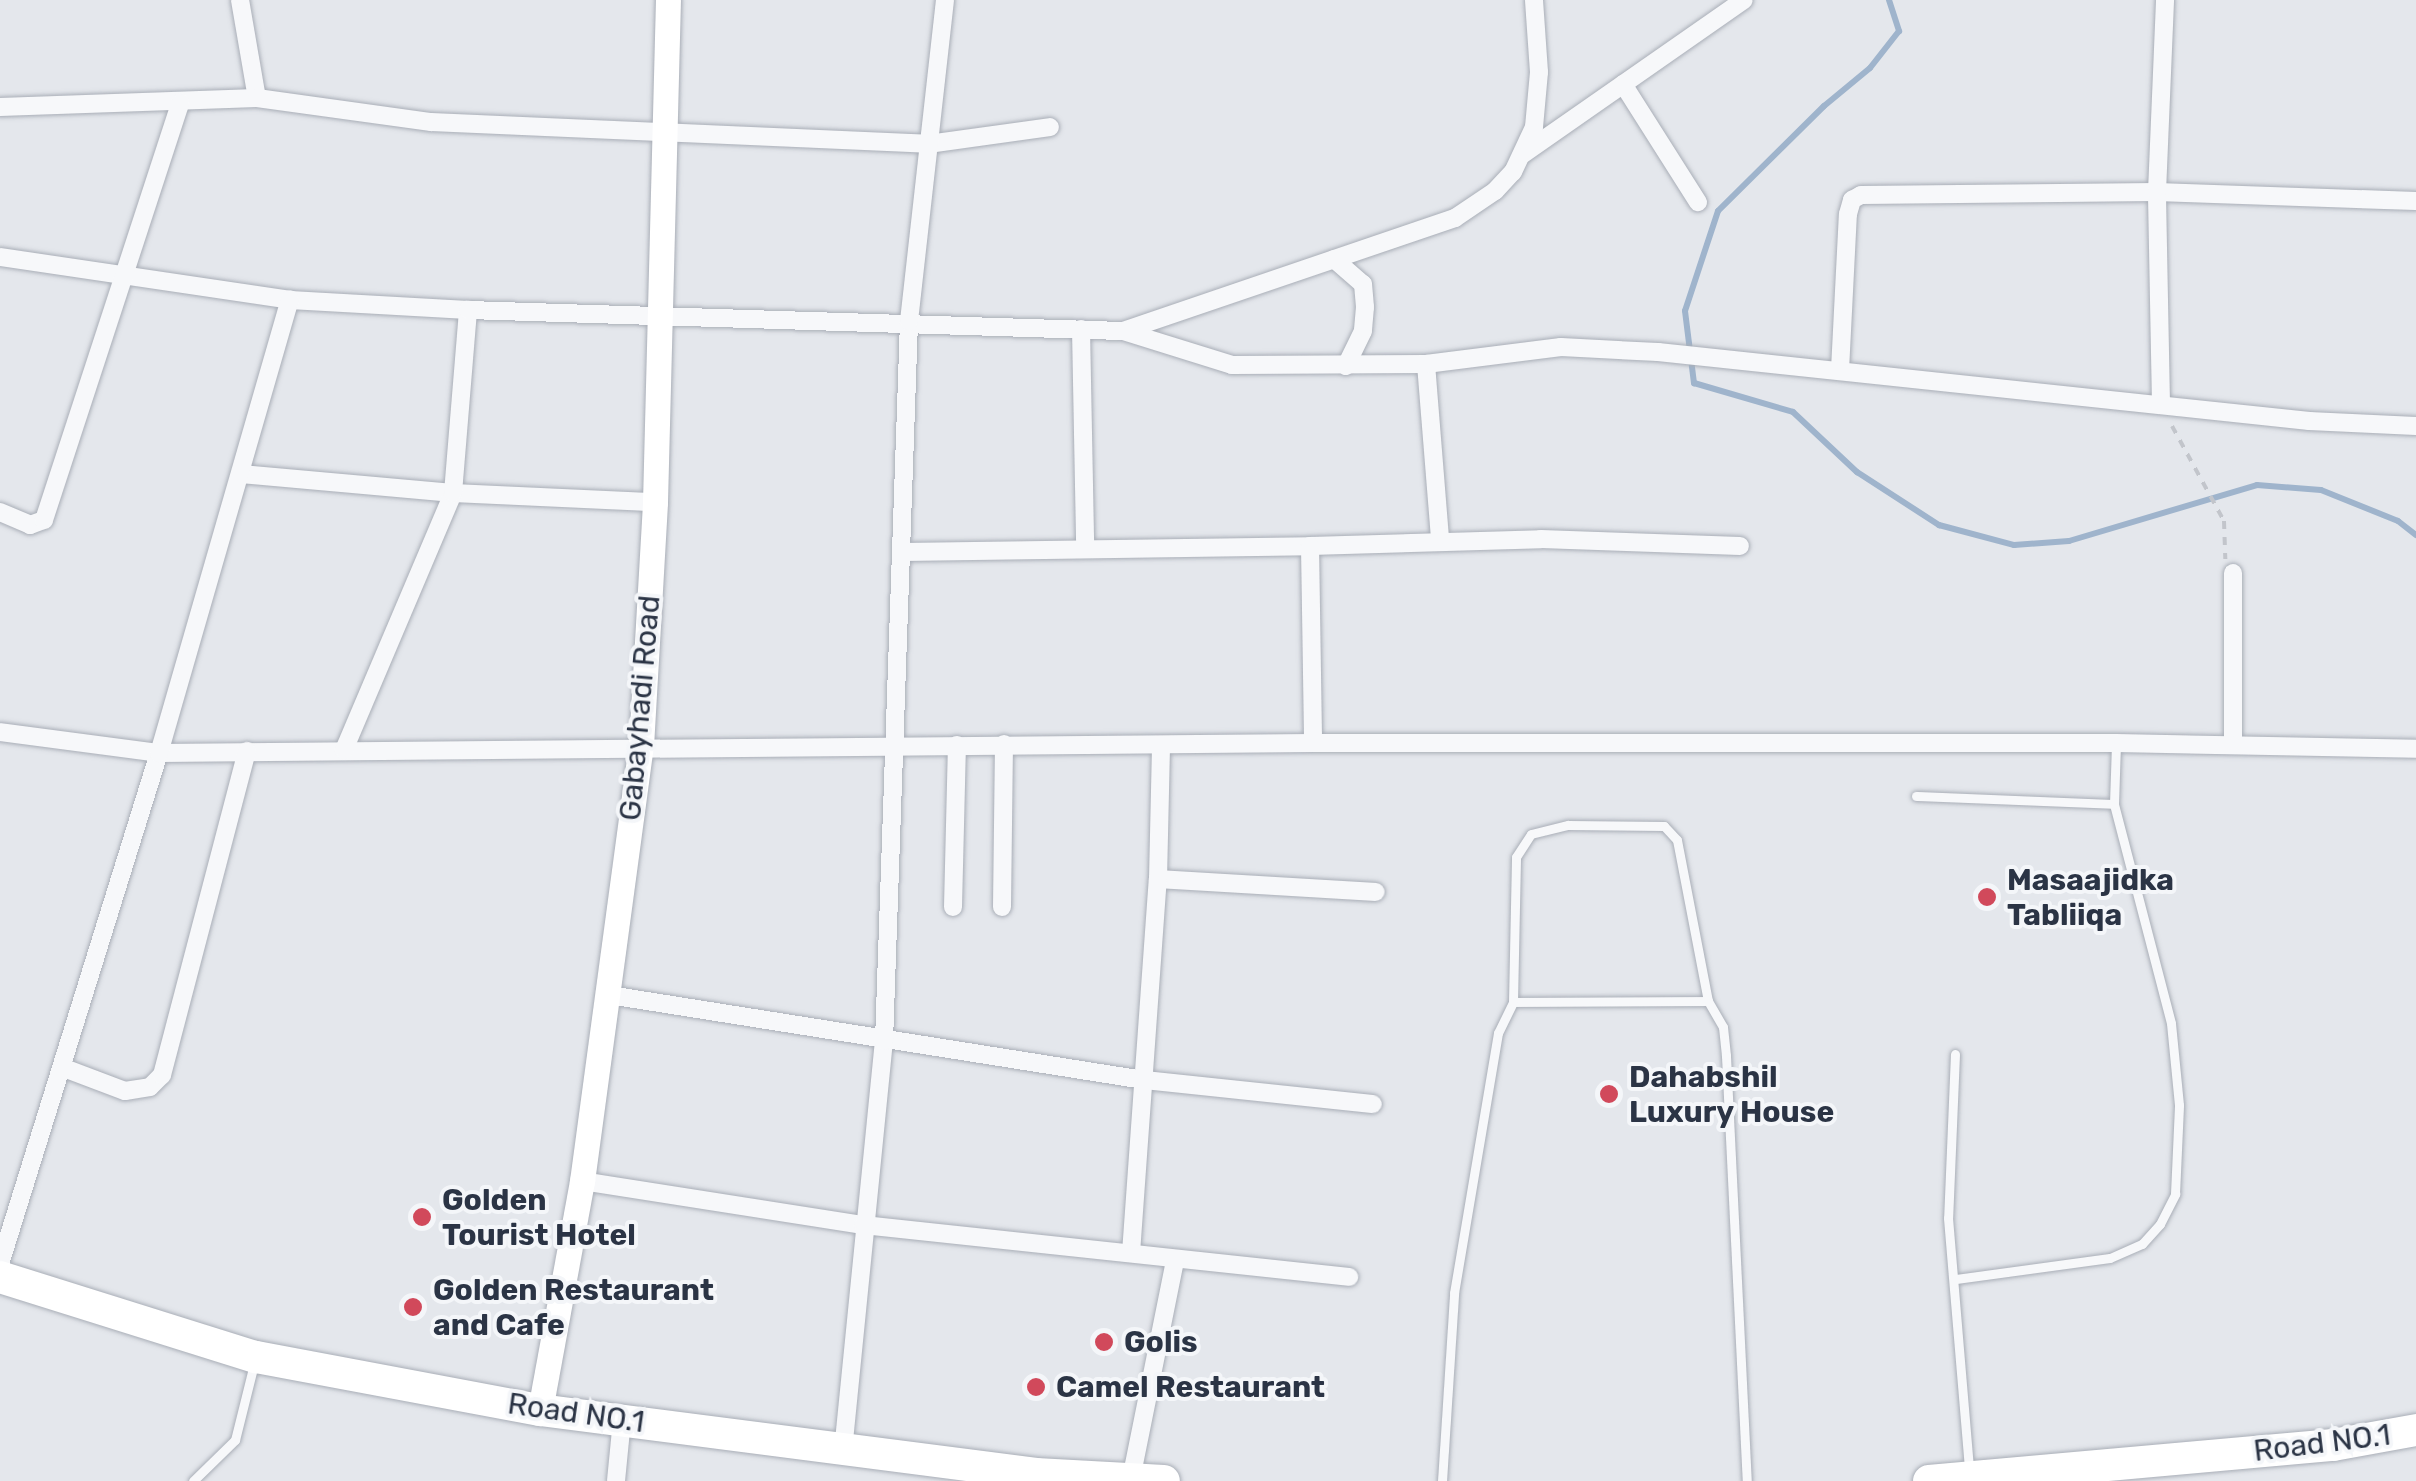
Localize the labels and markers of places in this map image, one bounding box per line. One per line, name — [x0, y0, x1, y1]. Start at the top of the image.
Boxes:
place label: Masaajidka Tabliiqa — [2007, 862, 2174, 932]
marker: Masaajidka Tabliiqa — [1976, 886, 1998, 908]
place label: Dahabshil Luxury House — [1629, 1059, 1835, 1130]
marker: Dahabshil Luxury House — [1598, 1083, 1620, 1105]
place label: Golden Tourist Hotel — [442, 1182, 636, 1252]
marker: Golden Tourist Hotel — [411, 1206, 433, 1228]
place label: Golden Restaurant and Cafe — [433, 1272, 714, 1342]
marker: Golden Restaurant and Cafe — [402, 1296, 424, 1318]
place label: Golis — [1124, 1324, 1198, 1360]
marker: Golis — [1093, 1331, 1115, 1353]
place label: Camel Restaurant — [1056, 1369, 1325, 1405]
marker: Camel Restaurant — [1025, 1376, 1047, 1398]

